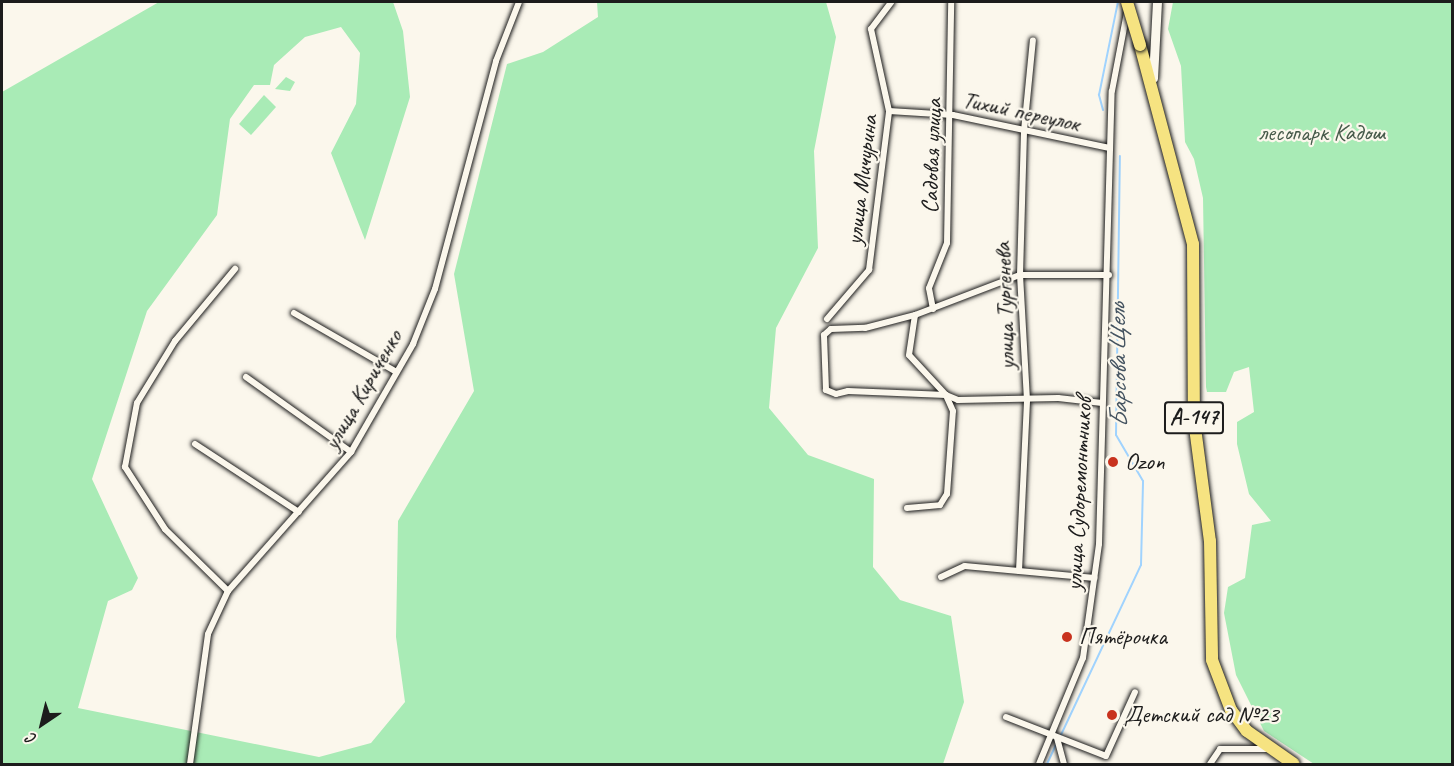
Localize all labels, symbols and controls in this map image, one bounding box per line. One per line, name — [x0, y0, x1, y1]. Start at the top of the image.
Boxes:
street label: Тихий переулок — [960, 86, 1082, 138]
street label: Садовая улица — [916, 97, 948, 215]
street label: улица Мичурина — [840, 113, 884, 247]
park label: лесопарк Кадош — [1259, 119, 1385, 147]
street label: улица Тургенева — [988, 242, 1022, 370]
water label: Барсова Щель — [1101, 304, 1135, 428]
street label: улица Кириченко — [317, 324, 409, 456]
street label: улица Судоремонтников — [1060, 396, 1098, 592]
road number: А-147 — [1162, 399, 1226, 437]
place label: Ozon — [1125, 448, 1164, 476]
marker: Ozon — [1106, 455, 1120, 469]
place label: Пятёрочка — [1079, 623, 1167, 651]
marker: Пятёрочка — [1060, 630, 1074, 644]
north arrow — [12, 694, 72, 754]
place label: Детский сад №23 — [1124, 701, 1279, 729]
marker: Детский сад №23 — [1105, 708, 1119, 722]
text: С — [23, 728, 41, 749]

